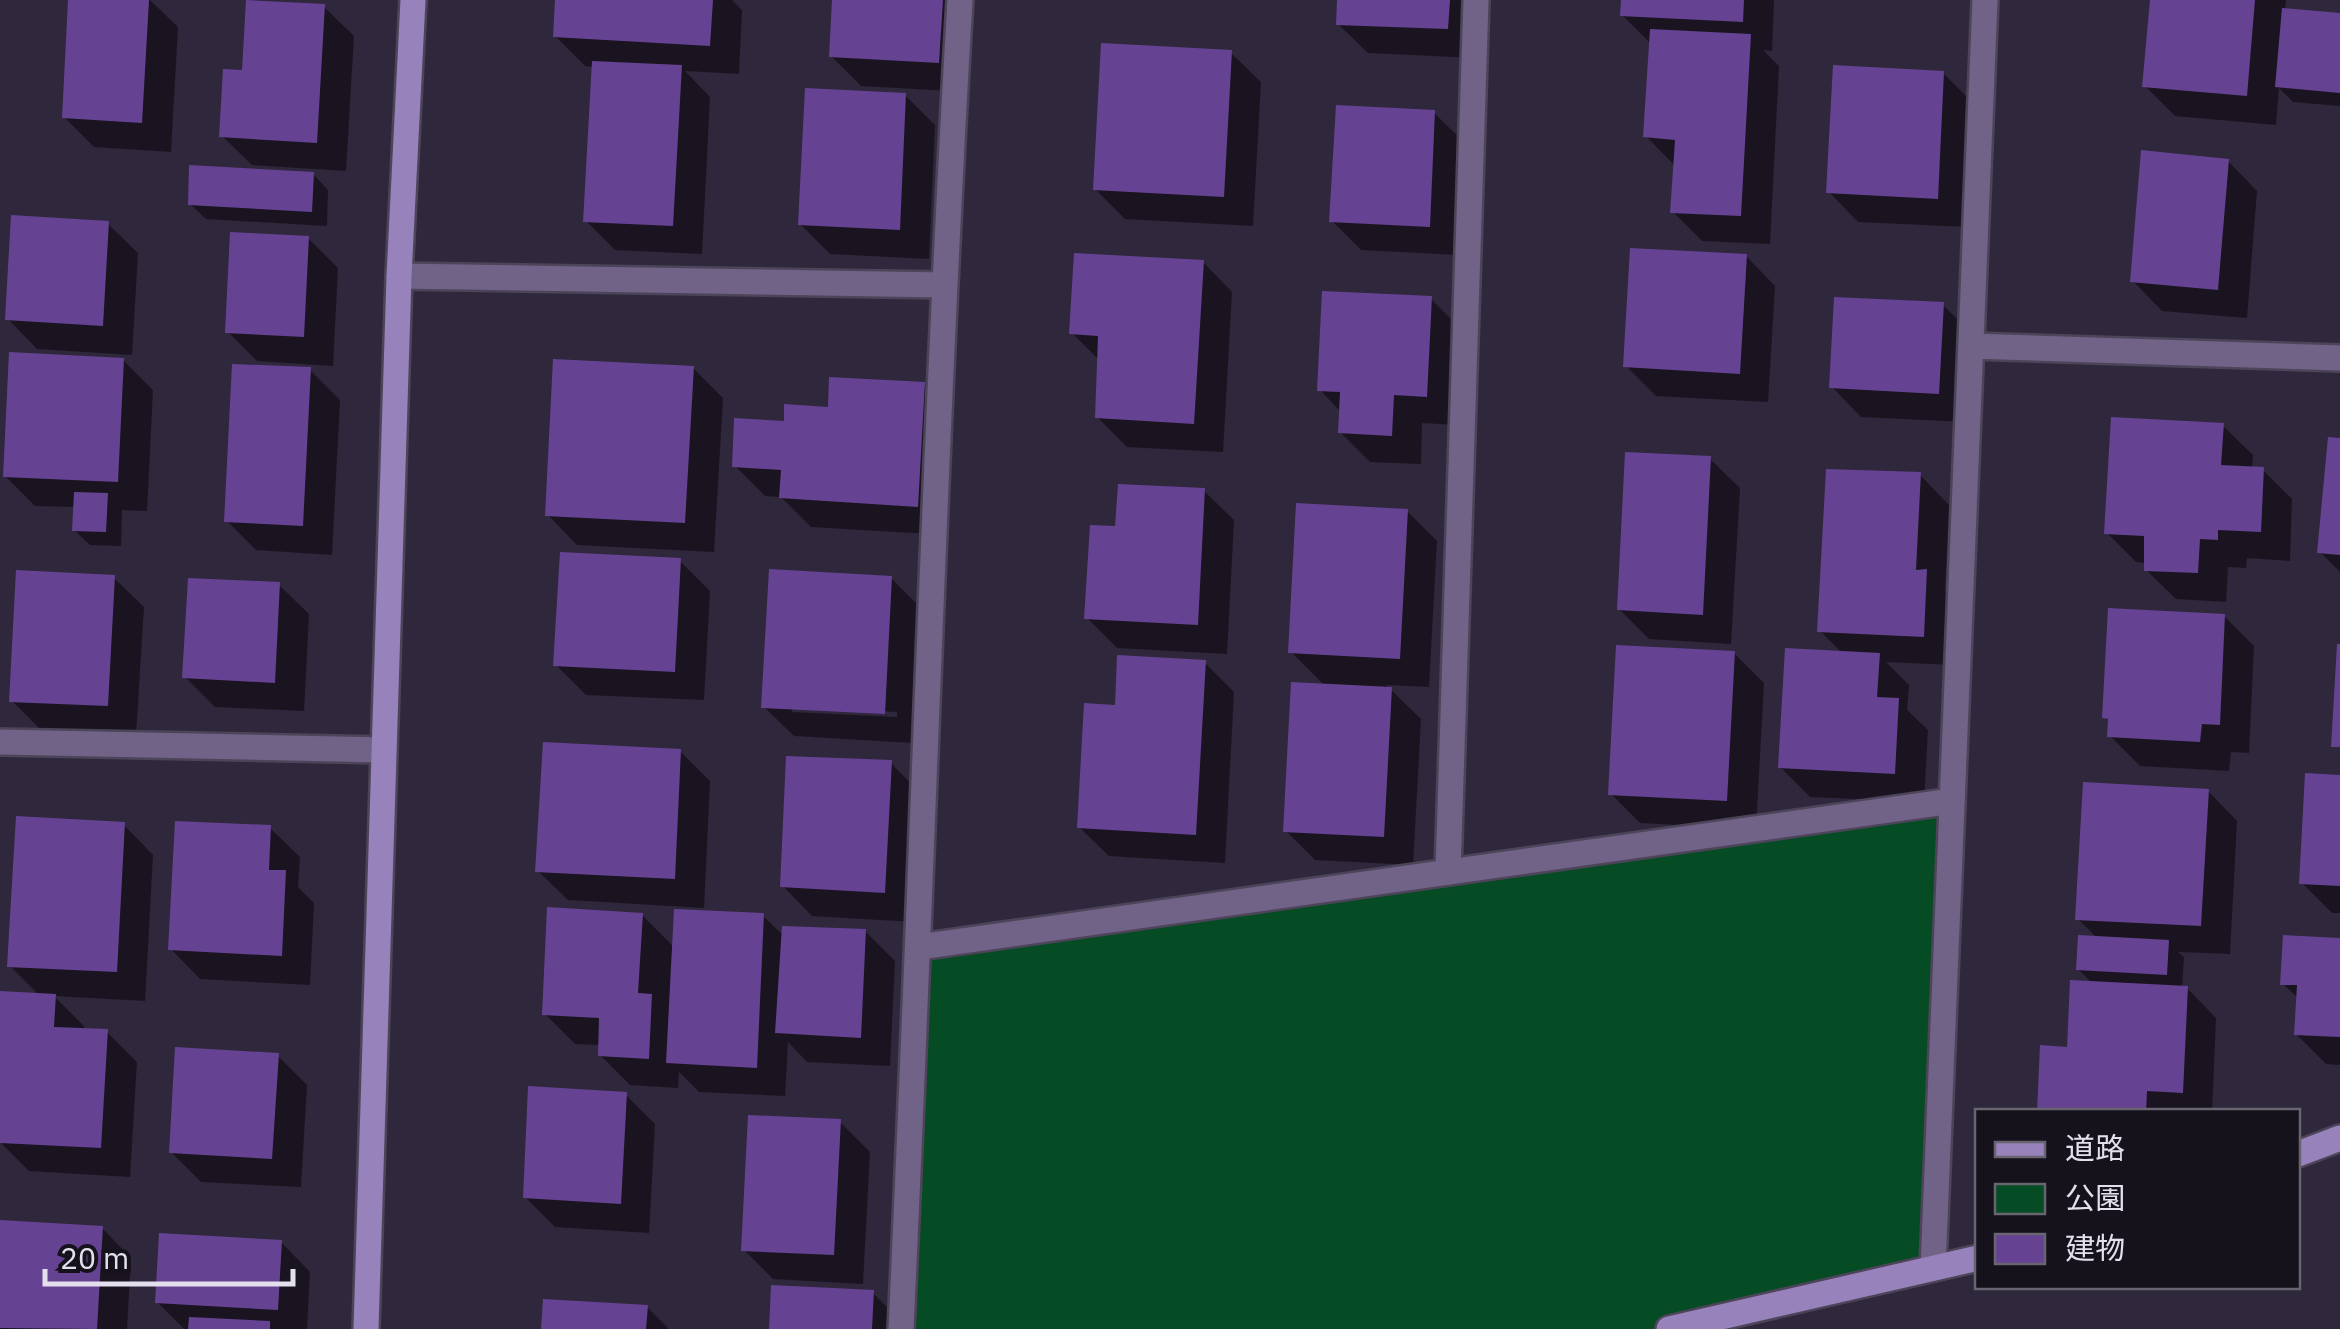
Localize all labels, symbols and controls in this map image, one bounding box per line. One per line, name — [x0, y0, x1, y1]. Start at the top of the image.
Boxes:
legend — [1975, 1109, 2300, 1289]
text: 道路 — [2065, 1128, 2125, 1167]
text: 公園 — [2065, 1178, 2125, 1217]
scale bar — [45, 1224, 292, 1286]
text: 建物 — [2065, 1228, 2125, 1267]
text: 20 m — [60, 1238, 129, 1277]

